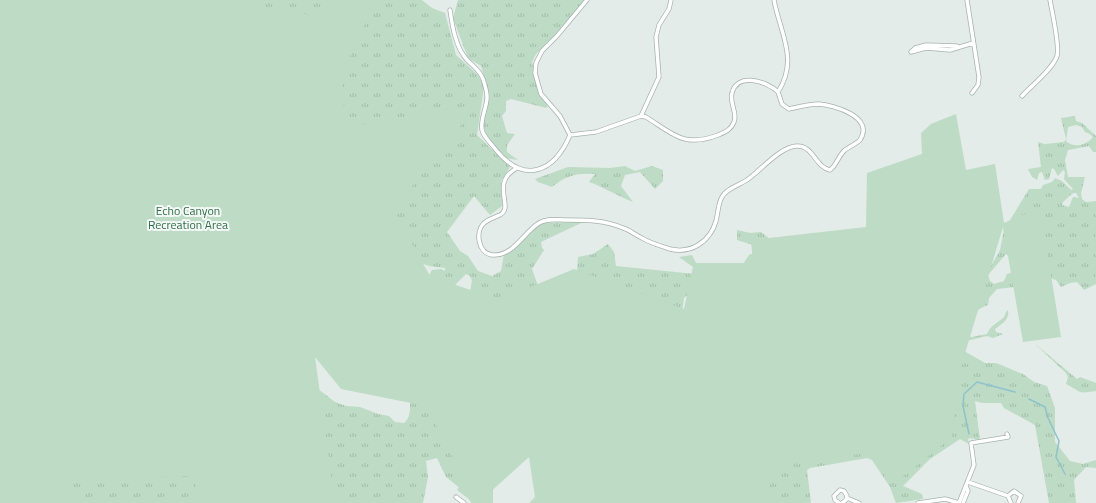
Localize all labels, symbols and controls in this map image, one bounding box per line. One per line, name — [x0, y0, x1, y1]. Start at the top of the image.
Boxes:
park label: Echo Canyon Recreation Area — [148, 201, 228, 234]

